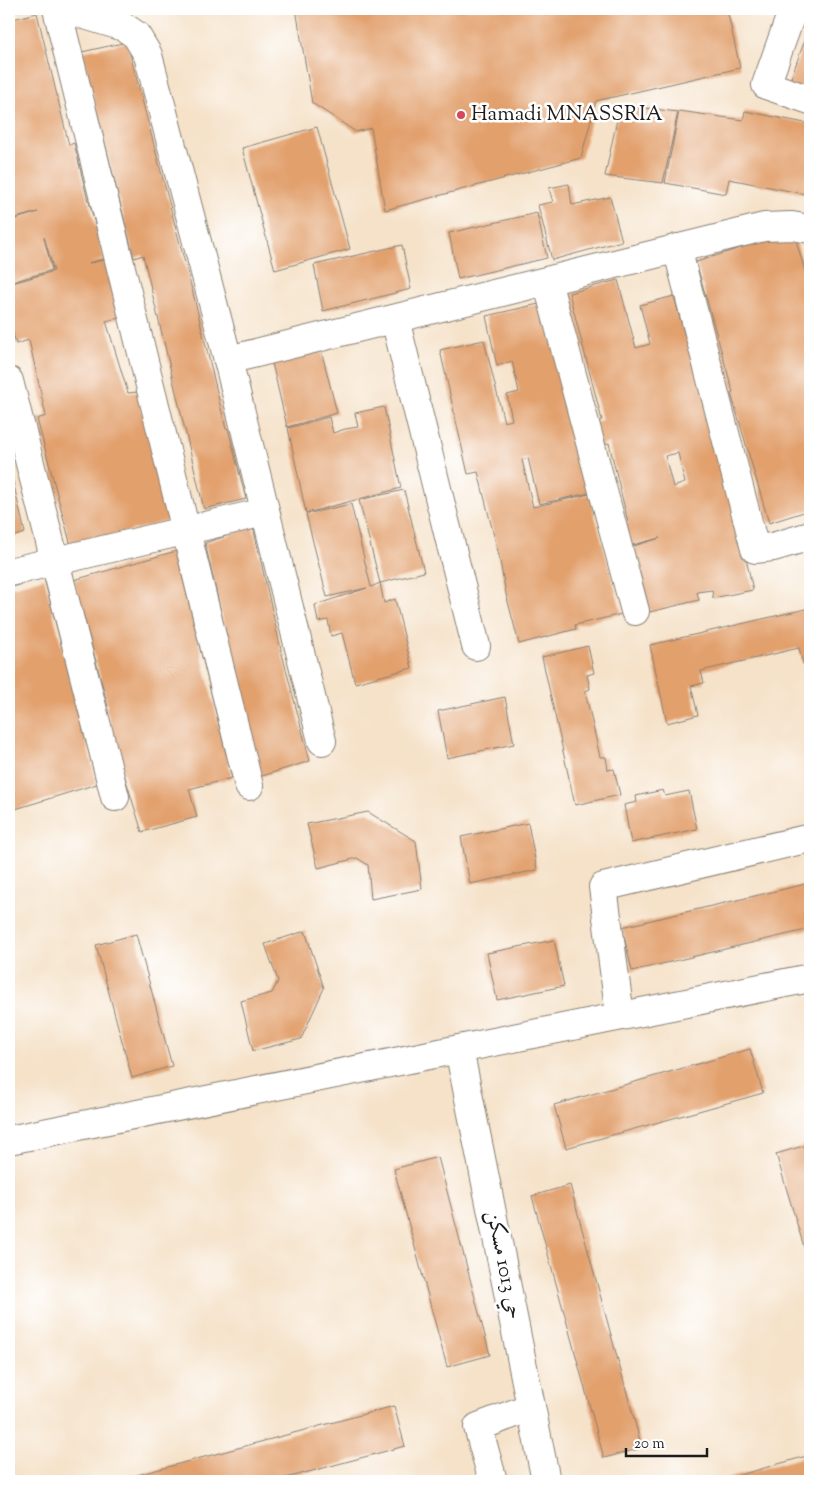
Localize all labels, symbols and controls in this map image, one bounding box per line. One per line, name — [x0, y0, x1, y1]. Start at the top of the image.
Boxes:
place label: Hamadi MNASSRIA — [471, 100, 663, 130]
marker: Hamadi MNASSRIA — [455, 109, 467, 121]
street label: حي 1013 مسكن — [478, 1208, 528, 1322]
scale bar — [626, 1425, 708, 1457]
text: 20 m — [634, 1434, 665, 1455]

